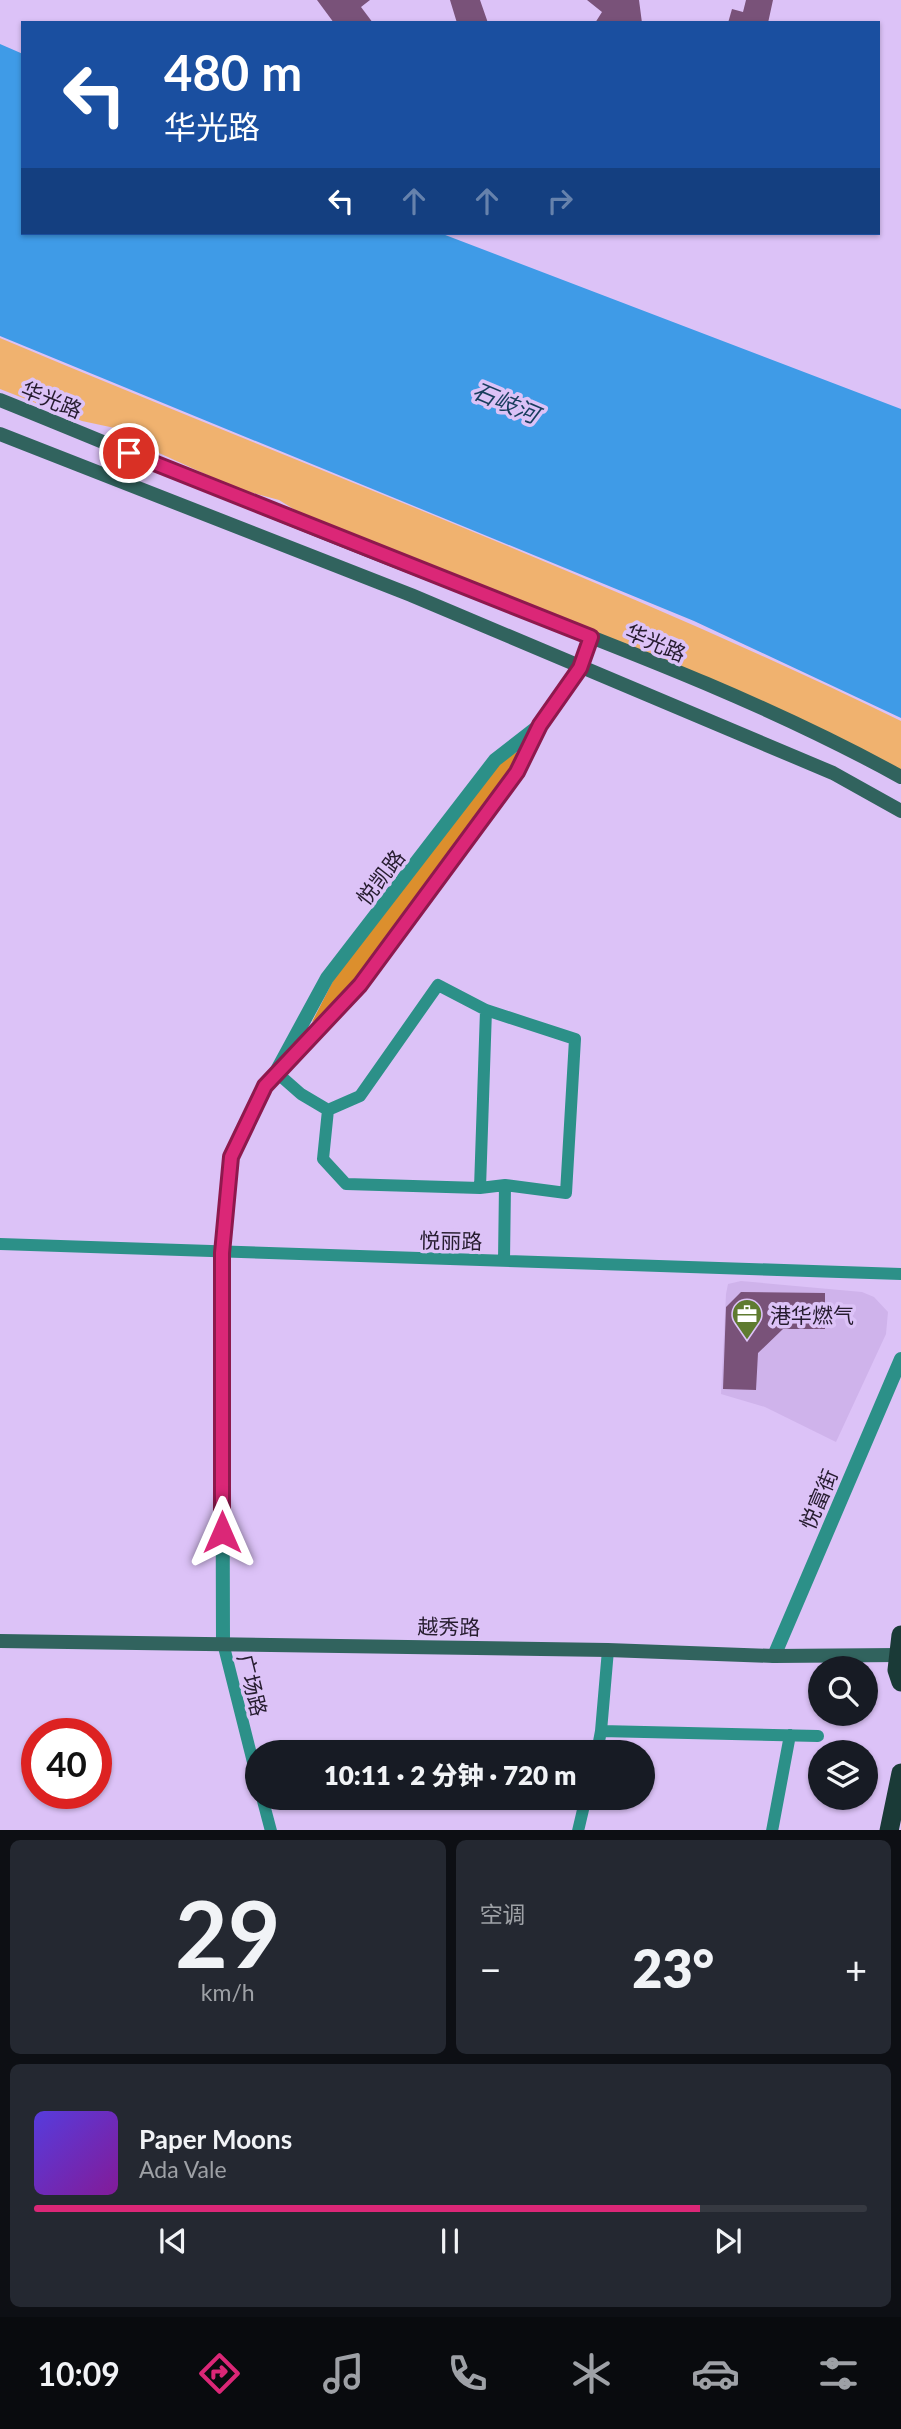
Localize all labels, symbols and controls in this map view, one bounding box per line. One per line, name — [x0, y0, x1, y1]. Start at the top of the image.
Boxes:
text: 480 m — [164, 43, 302, 101]
icon: left — [49, 49, 140, 140]
text: 华光路 — [164, 107, 260, 146]
icon: left — [322, 182, 360, 220]
icon: ahead — [395, 182, 433, 220]
icon: ahead — [468, 182, 506, 220]
icon: right — [541, 182, 579, 220]
street label: 华光路 — [18, 376, 86, 422]
water label: 石岐河 — [469, 376, 547, 430]
pin — [99, 423, 159, 483]
icon: arrive — [110, 434, 148, 472]
street label: 华光路 — [622, 618, 690, 666]
street label: 悦凯路 — [351, 844, 409, 910]
street label: 悦丽路 — [419, 1227, 483, 1253]
office icon: 港华燃气 — [730, 1297, 764, 1341]
place label: 港华燃气 — [770, 1302, 854, 1327]
street label: 悦富街 — [794, 1465, 842, 1533]
position arrow — [185, 1495, 259, 1569]
street label: 越秀路 — [417, 1613, 481, 1639]
street label: 广场路 — [233, 1651, 273, 1719]
map controls — [808, 1656, 878, 1810]
button: search — [808, 1656, 878, 1726]
speed limit sign: 40 — [21, 1718, 112, 1809]
button: layers — [808, 1740, 878, 1810]
text: 10:11 · 2 分钟 · 720 m — [324, 1759, 576, 1791]
text: 29 — [175, 1878, 281, 1987]
text: 空调 — [480, 1900, 526, 1928]
text: 23° — [632, 1937, 714, 1999]
text: − — [480, 1946, 502, 1992]
text: + — [845, 1946, 867, 1992]
text: km/h — [201, 1978, 255, 2006]
text: Paper Moons — [139, 2123, 292, 2155]
text: Ada Vale — [139, 2155, 227, 2183]
icon: previous — [154, 2222, 192, 2260]
icon: pause — [431, 2222, 469, 2260]
icon: next — [709, 2222, 747, 2260]
icon: directions — [195, 2349, 244, 2398]
icon: music — [319, 2349, 368, 2398]
icon: phone — [443, 2349, 492, 2398]
icon: climate — [567, 2349, 616, 2398]
icon: car — [691, 2349, 740, 2398]
icon: filters — [814, 2349, 863, 2398]
text: 10:09 — [37, 2354, 120, 2393]

